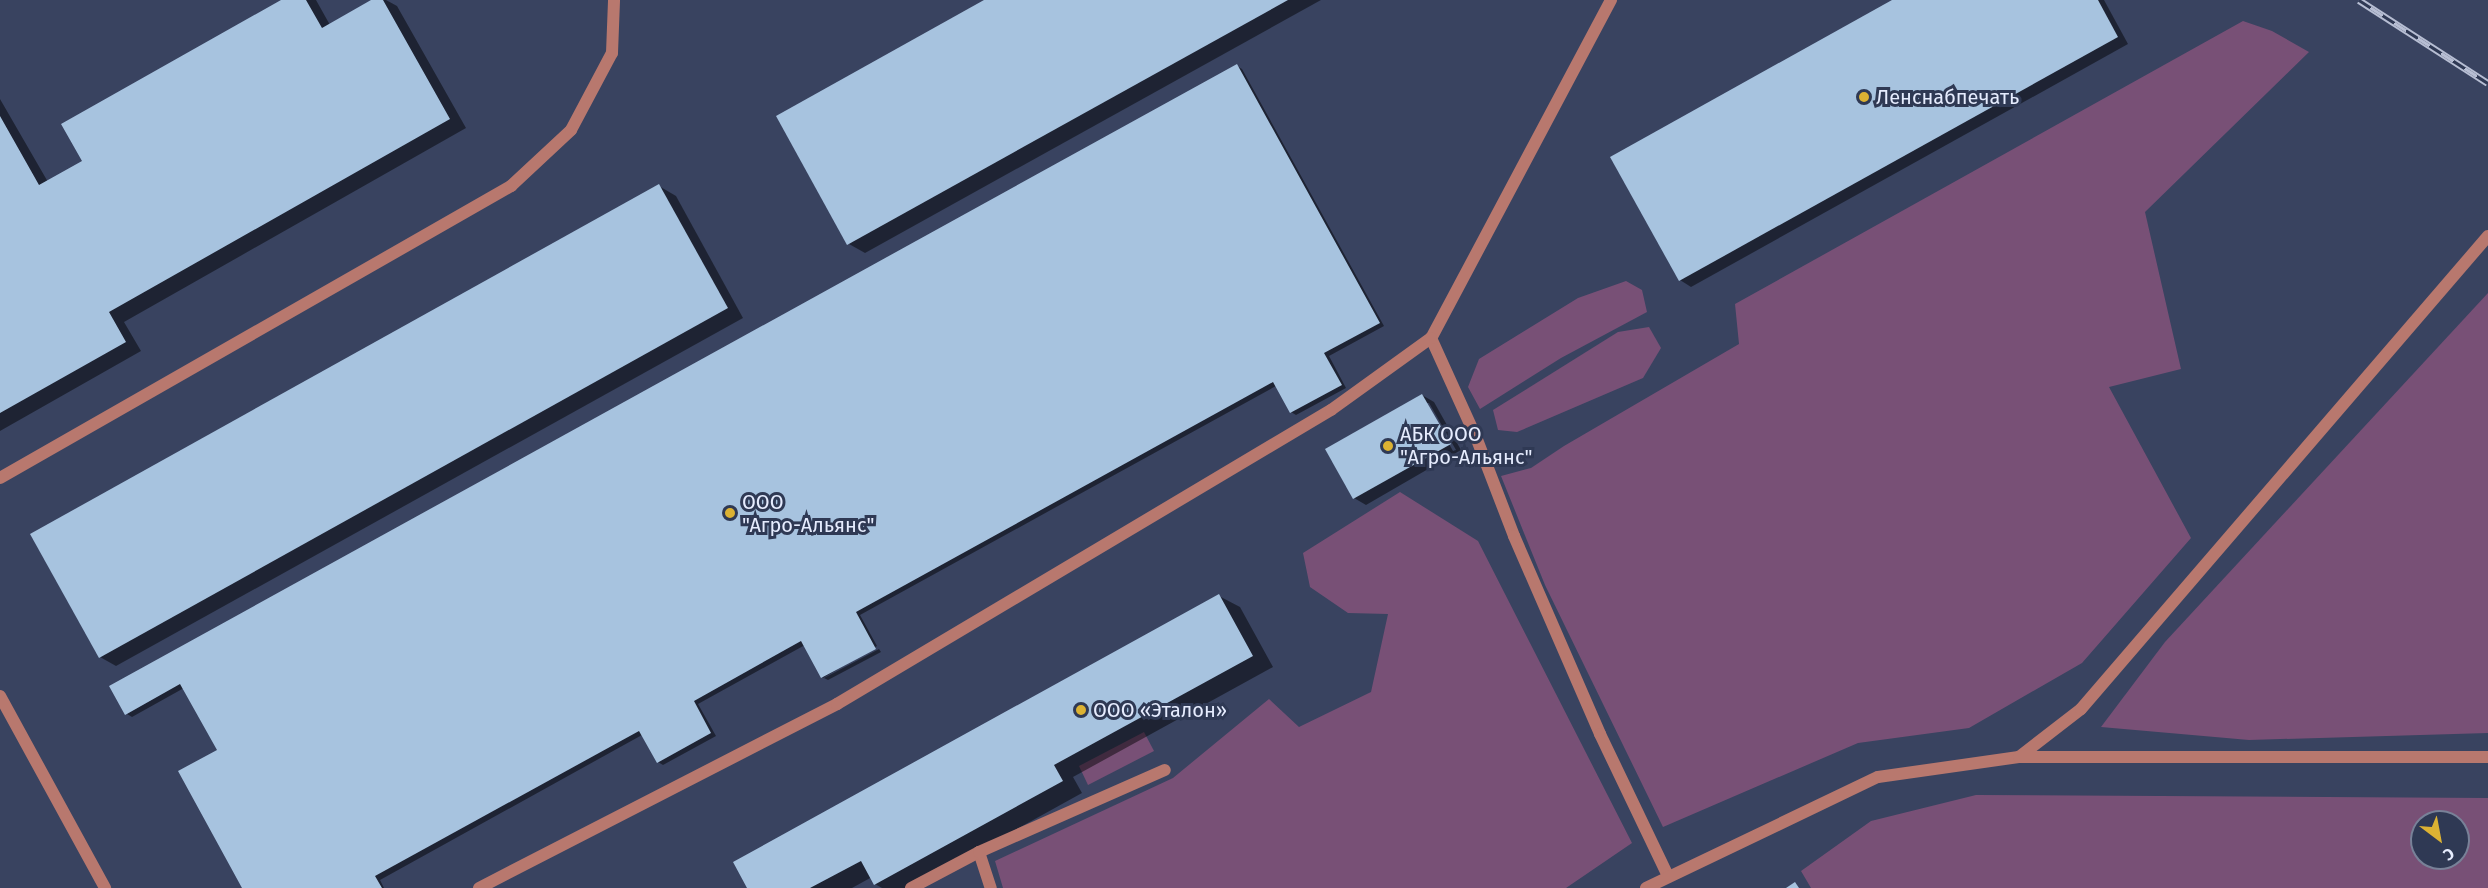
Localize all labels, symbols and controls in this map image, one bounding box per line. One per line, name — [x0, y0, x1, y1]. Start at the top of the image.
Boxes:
place label: Ленснабпечать — [1876, 85, 2019, 109]
marker: Ленснабпечать — [1857, 90, 1871, 104]
place label: АБК ООО "Агро-Альянс" — [1400, 422, 1532, 469]
marker: АБК ООО "Агро-Альянс" — [1381, 439, 1395, 453]
place label: ООО "Агро-Альянс" — [742, 490, 874, 537]
marker: ООО "Агро-Альянс" — [723, 506, 737, 520]
place label: ООО «Эталон» — [1093, 698, 1227, 722]
marker: ООО «Эталон» — [1074, 703, 1088, 717]
north arrow — [2410, 810, 2470, 870]
text: С — [2440, 843, 2458, 864]

